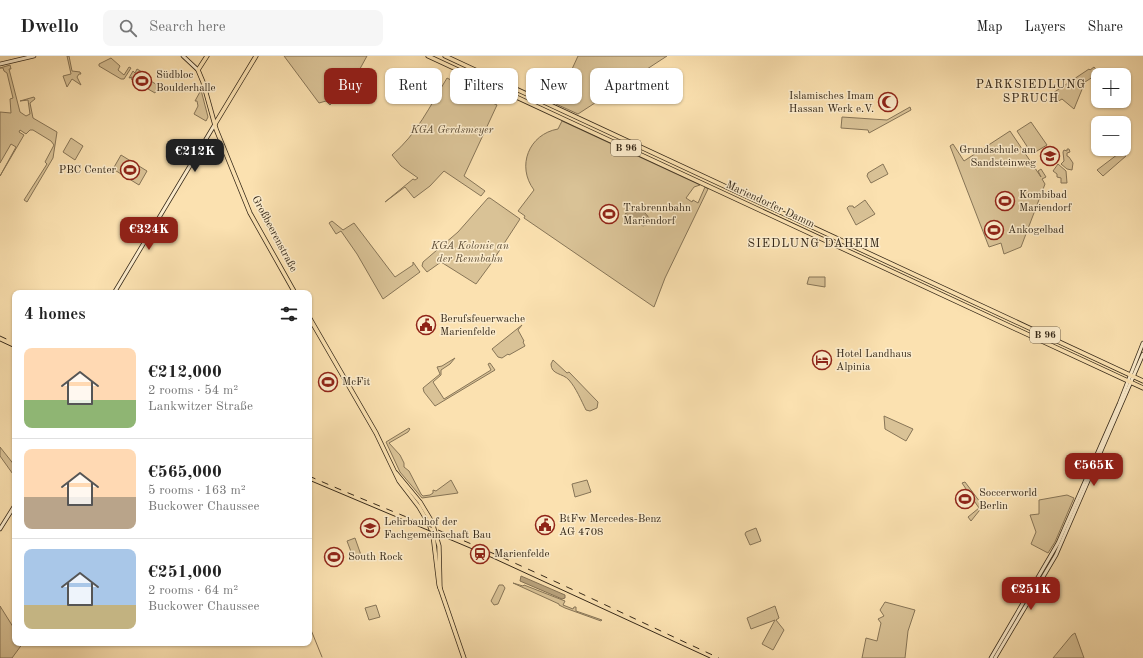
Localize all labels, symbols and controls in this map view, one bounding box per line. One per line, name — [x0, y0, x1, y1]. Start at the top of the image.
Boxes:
search box — [103, 10, 383, 46]
icon: search — [117, 17, 139, 39]
text: Dwello — [20, 18, 79, 37]
text: Search here — [149, 20, 226, 35]
text: Map — [977, 20, 1003, 34]
text: Layers — [1025, 20, 1066, 34]
text: Share — [1088, 20, 1123, 34]
chip: Buy — [324, 68, 377, 104]
chip: Rent — [385, 68, 442, 104]
chip: Filters — [450, 68, 518, 104]
chip: New — [526, 68, 582, 104]
chip: Apartment — [590, 68, 683, 104]
map controls — [1091, 68, 1131, 156]
button: + — [1091, 68, 1131, 108]
sports icon: Südbloc Boulderhalle — [131, 70, 153, 92]
place label: Südbloc Boulderhalle — [156, 70, 216, 94]
district label: PARKSIEDLUNG SPRUCH — [976, 79, 1086, 105]
place label: Islamisches Imam Hassan Werk e.V. — [789, 91, 874, 115]
mosque icon: Islamisches Imam Hassan Werk e.V. — [877, 91, 899, 113]
button: − — [1091, 116, 1131, 156]
park label: KGA Gerdsmeyer — [410, 125, 494, 136]
pin: €212K — [167, 139, 223, 173]
road number: B 96 — [611, 140, 641, 156]
text: €212K — [175, 145, 215, 158]
place label: Grundschule am Sandsteinweg — [959, 145, 1036, 169]
school or university icon: Grundschule am Sandsteinweg — [1039, 145, 1061, 167]
sports icon: PBC Center — [119, 159, 141, 181]
place label: PBC Center — [59, 165, 116, 176]
street label: Mariendorfer Damm — [724, 180, 816, 231]
sports icon: Kombibad Mariendorf — [994, 190, 1016, 212]
place label: Kombibad Mariendorf — [1019, 190, 1072, 214]
street label: Großbeerenstraße — [249, 194, 299, 274]
sports icon: Trabrennbahn Mariendorf — [598, 203, 620, 225]
place label: Trabrennbahn Mariendorf — [623, 203, 691, 227]
pin: €324K — [121, 217, 177, 251]
sports icon: Ankogelbad — [983, 219, 1005, 241]
text: €324K — [129, 223, 169, 236]
place label: Ankogelbad — [1008, 225, 1065, 236]
district label: SIEDLUNG DAHEIM — [747, 238, 881, 250]
park label: KGA Kolonie an der Rennbahn — [430, 241, 510, 265]
icon: filters — [278, 303, 300, 325]
text: 4 homes — [24, 306, 86, 323]
public building icon: Berufsfeuerwache Marienfelde — [415, 314, 437, 336]
place label: Berufsfeuerwache Marienfelde — [440, 314, 525, 338]
road number: B 96 — [1030, 327, 1060, 343]
hotel icon: Hotel Landhaus Alpinia — [811, 349, 833, 371]
place label: Hotel Landhaus Alpinia — [836, 349, 912, 373]
icon: home — [56, 364, 104, 412]
text: €212,000 — [148, 364, 222, 381]
sports icon: McFit — [317, 371, 339, 393]
place label: McFit — [342, 377, 370, 388]
text: 2 rooms · 54 m² — [148, 384, 238, 397]
text: Lankwitzer Straße — [148, 400, 253, 413]
pin: €565K — [1066, 453, 1122, 487]
text: €565K — [1074, 459, 1114, 472]
text: €565,000 — [148, 464, 222, 481]
icon: home — [56, 465, 104, 513]
text: 5 rooms · 163 m² — [148, 484, 246, 497]
sports icon: Soccerworld Berlin — [954, 488, 976, 510]
place label: Soccerworld Berlin — [979, 488, 1037, 512]
text: Buckower Chaussee — [148, 500, 259, 513]
public building icon: BtFw Mercedes-Benz AG 4708 — [534, 514, 556, 536]
place label: BtFw Mercedes-Benz AG 4708 — [559, 514, 661, 538]
school or university icon: Lehrbauhof der Fachgemeinschaft Bau — [359, 517, 381, 539]
place label: Lehrbauhof der Fachgemeinschaft Bau — [384, 517, 491, 541]
station icon: Marienfelde — [469, 543, 491, 565]
sports icon: South Rock — [323, 546, 345, 568]
place label: Marienfelde — [494, 549, 550, 560]
place label: South Rock — [348, 552, 403, 563]
text: €251,000 — [148, 564, 222, 581]
icon: home — [56, 565, 104, 613]
pin: €251K — [1003, 577, 1059, 611]
text: €251K — [1011, 583, 1051, 596]
text: 2 rooms · 64 m² — [148, 584, 238, 597]
text: Buckower Chaussee — [148, 600, 259, 613]

